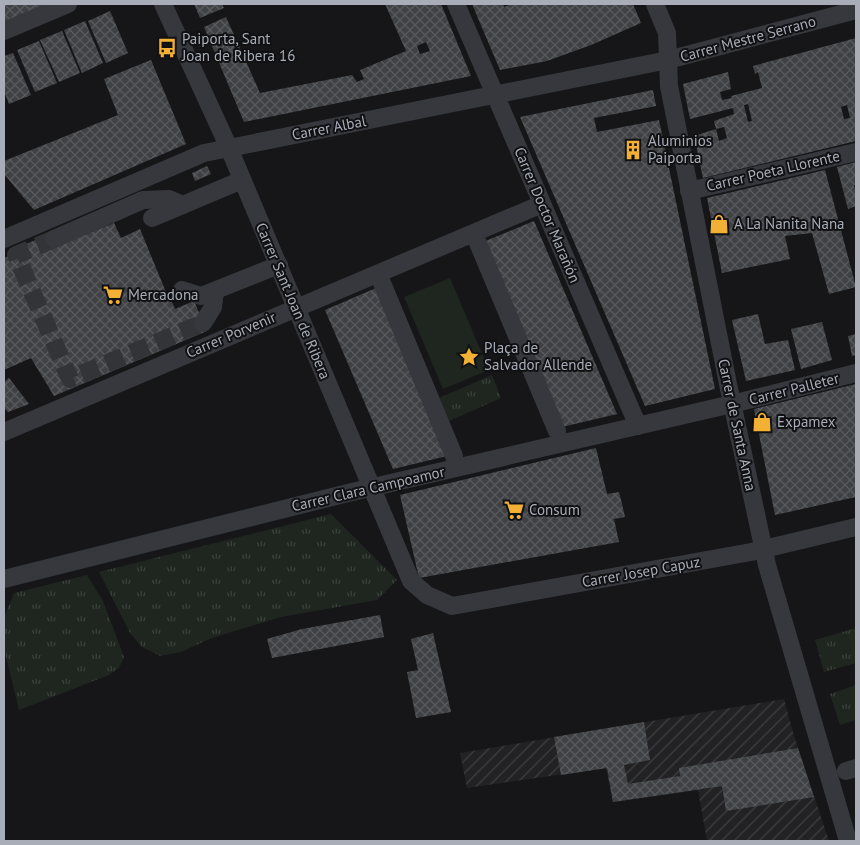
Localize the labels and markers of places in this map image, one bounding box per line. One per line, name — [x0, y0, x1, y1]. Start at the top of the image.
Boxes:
place label: Paiporta, Sant Joan de Ribera 16 — [181, 29, 295, 65]
bus stop icon: Paiporta, Sant Joan de Ribera 16 — [156, 37, 178, 59]
place label: Aluminios Paiporta — [648, 131, 712, 167]
building icon: Aluminios Paiporta — [622, 139, 644, 161]
shop icon: A La Nanita Nana — [708, 213, 730, 235]
place label: A La Nanita Nana — [734, 214, 845, 233]
supermarket icon: Mercadona — [102, 284, 124, 306]
place label: Mercadona — [128, 285, 199, 304]
place label: Plaça de Salvador Allende — [484, 338, 592, 374]
place icon: Plaça de Salvador Allende — [458, 346, 480, 368]
shop icon: Expamex — [751, 411, 773, 433]
place label: Expamex — [777, 412, 836, 431]
supermarket icon: Consum — [503, 499, 525, 521]
place label: Consum — [529, 500, 580, 519]

